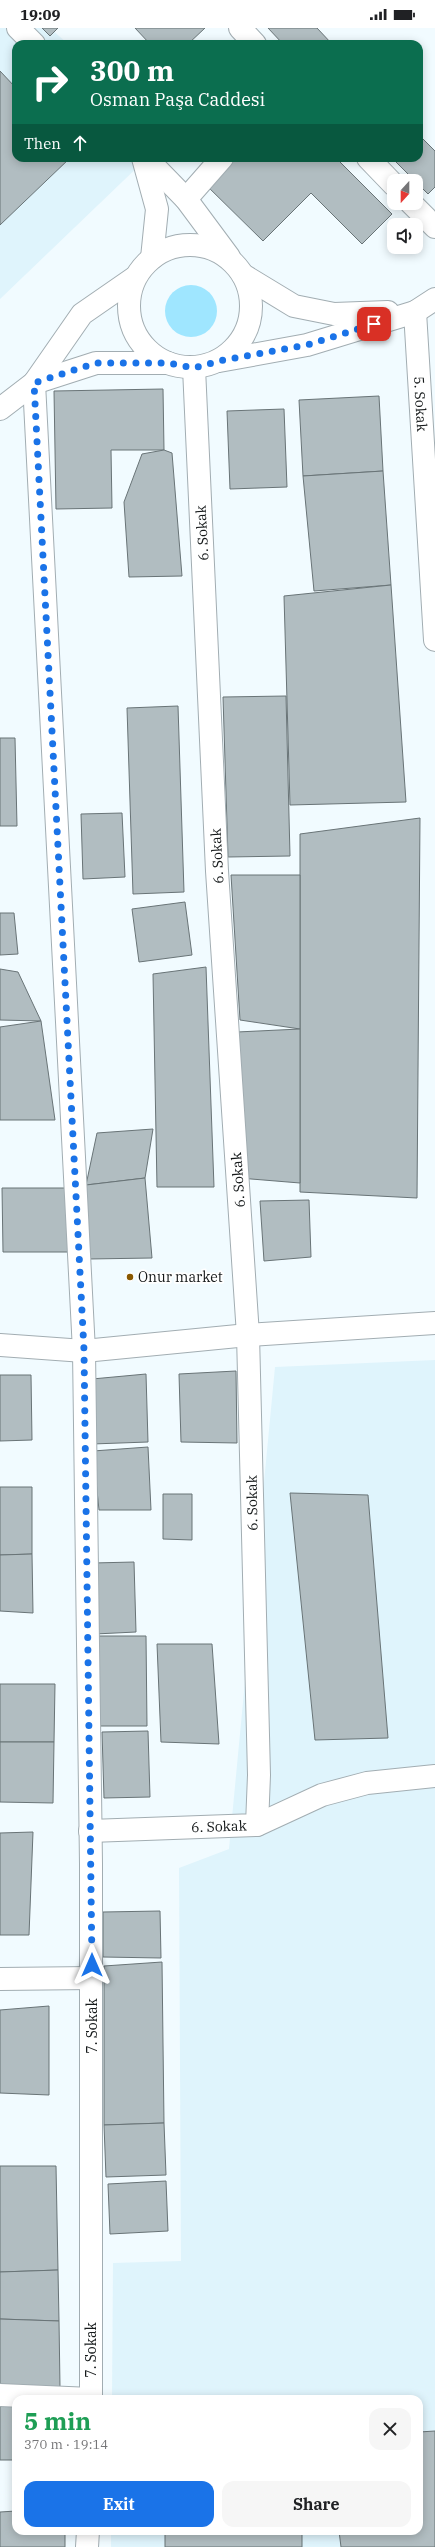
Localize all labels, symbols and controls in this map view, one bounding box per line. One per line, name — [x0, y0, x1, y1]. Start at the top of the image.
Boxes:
text: 19:09 — [20, 5, 61, 24]
text: 300 m — [90, 52, 174, 89]
icon: right — [24, 56, 76, 108]
text: Osman Paşa Caddesi — [90, 88, 265, 111]
icon: ahead — [69, 132, 91, 154]
text: Then — [24, 134, 61, 153]
north arrow — [387, 174, 423, 210]
map controls — [387, 174, 423, 254]
button: sound — [387, 218, 423, 254]
pin — [357, 307, 391, 341]
icon: arrive — [363, 313, 385, 335]
street label: 5. Sokak — [410, 376, 431, 433]
street label: 6. Sokak — [192, 504, 212, 561]
street label: 6. Sokak — [207, 827, 227, 884]
street label: 6. Sokak — [227, 1151, 249, 1208]
place label: Onur market — [138, 1268, 223, 1286]
marker: Onur market — [125, 1272, 135, 1282]
street label: 6. Sokak — [243, 1474, 261, 1531]
street label: 6. Sokak — [191, 1816, 248, 1836]
position arrow — [71, 1944, 113, 1986]
street label: 7. Sokak — [83, 1997, 101, 2054]
street label: 7. Sokak — [82, 2321, 100, 2378]
text: 5 min — [24, 2405, 91, 2437]
button: close — [369, 2408, 411, 2450]
text: 370 m · 19:14 — [24, 2436, 108, 2453]
button: Exit — [24, 2481, 214, 2527]
button: Share — [222, 2481, 411, 2527]

